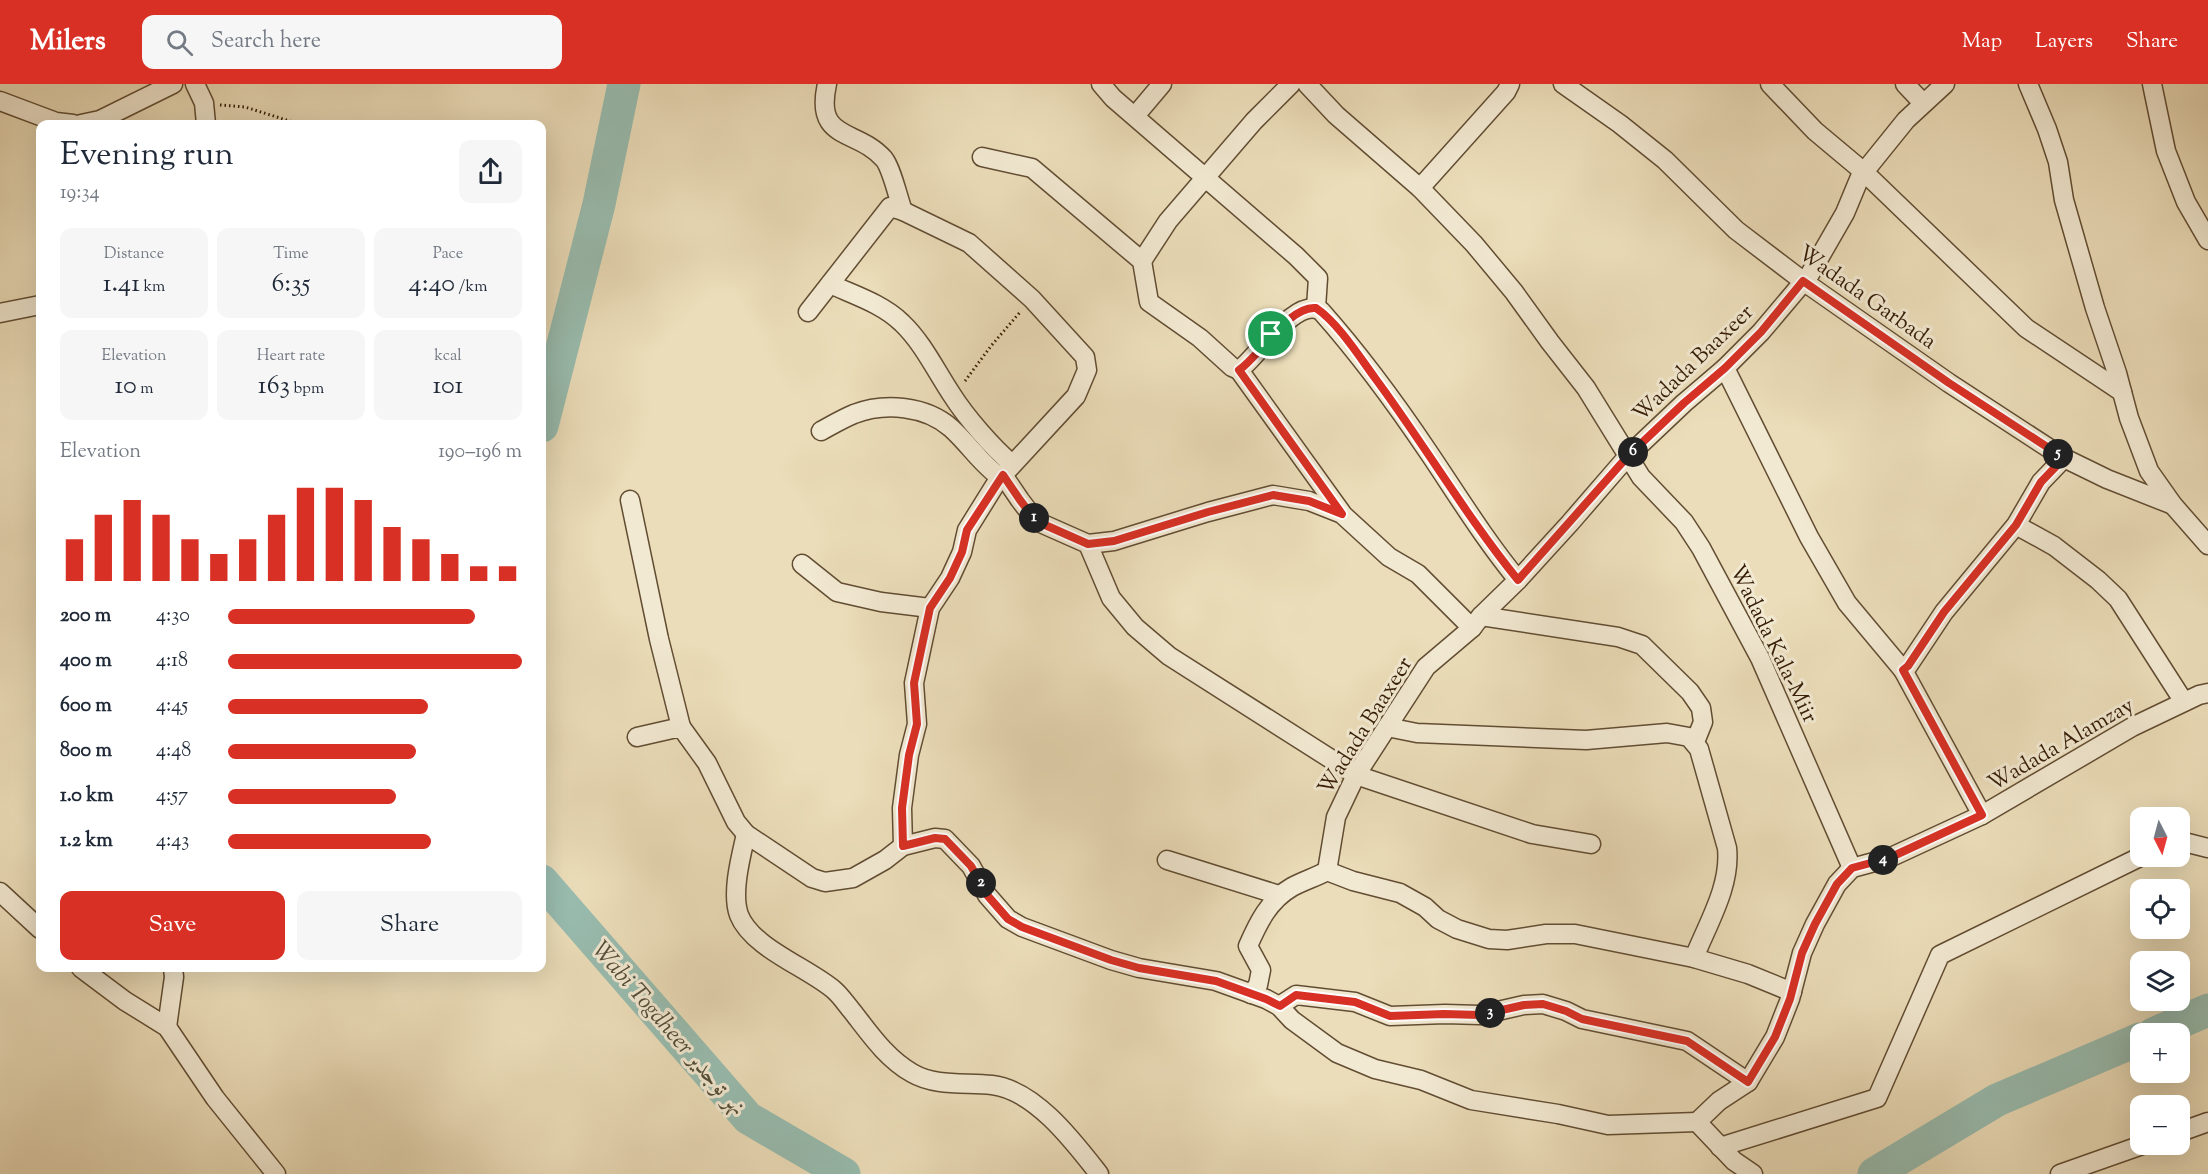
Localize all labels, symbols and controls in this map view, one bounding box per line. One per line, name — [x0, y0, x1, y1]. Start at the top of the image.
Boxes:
search box — [142, 15, 562, 69]
text: Milers — [30, 22, 106, 62]
icon: search — [163, 26, 196, 59]
text: Search here — [211, 26, 321, 58]
text: Map — [1962, 27, 2002, 57]
text: Layers — [2035, 27, 2093, 57]
text: Share — [2126, 27, 2178, 57]
text: Evening run — [60, 132, 234, 180]
button: share — [459, 140, 522, 203]
text: 19:34 — [60, 179, 100, 208]
street label: Wadada Garbada — [1790, 239, 1942, 358]
text: Distance — [104, 243, 164, 266]
text: Time — [273, 243, 309, 266]
text: Pace — [433, 243, 463, 266]
text: 1.41 — [103, 266, 140, 303]
text: 6:35 — [272, 266, 310, 303]
text: 4:40 — [409, 266, 455, 303]
text: km — [140, 276, 165, 299]
text: /km — [455, 276, 487, 299]
street label: Wadada Baaxeer — [1626, 298, 1762, 430]
pin — [1245, 308, 1296, 359]
icon: arrive — [1254, 317, 1287, 350]
text: Elevation — [102, 345, 166, 368]
text: Heart rate — [257, 345, 325, 368]
text: kcal — [434, 345, 462, 368]
text: 10 — [115, 368, 137, 405]
text: 163 — [258, 368, 290, 405]
text: 101 — [433, 368, 463, 405]
text: m — [137, 378, 153, 401]
text: bpm — [290, 378, 324, 401]
pin: 6 — [1618, 437, 1648, 467]
text: Elevation — [60, 438, 141, 467]
text: 190–196 m — [438, 438, 522, 467]
pin: 5 — [2043, 439, 2073, 469]
text: 6 — [1629, 440, 1637, 463]
text: 5 — [2055, 442, 2061, 465]
pin: 1 — [1019, 503, 1049, 533]
text: 1 — [1031, 506, 1037, 529]
street label: Wadada Kala-Miir — [1720, 560, 1825, 729]
text: 200 m — [60, 602, 111, 631]
text: 4:30 — [156, 602, 190, 631]
text: 400 m — [60, 647, 112, 676]
text: 4:18 — [156, 647, 188, 676]
street label: Wadada Baaxeer — [1311, 651, 1422, 802]
street label: Wadada Alamzay — [1983, 691, 2141, 800]
text: 600 m — [60, 692, 112, 721]
text: 4:45 — [156, 692, 188, 721]
text: 800 m — [60, 737, 112, 766]
text: 4:48 — [156, 737, 191, 766]
text: 1.0 km — [60, 782, 114, 811]
text: 4:57 — [156, 782, 188, 811]
north arrow — [2130, 807, 2190, 867]
map controls — [2130, 807, 2190, 1155]
text: 1.2 km — [60, 827, 113, 856]
text: 4:43 — [156, 827, 189, 856]
pin: 4 — [1868, 845, 1898, 875]
text: 4 — [1879, 848, 1887, 871]
pin: 2 — [966, 868, 996, 898]
text: 2 — [977, 871, 985, 894]
button: locate — [2130, 879, 2190, 939]
button: Save — [60, 891, 285, 960]
button: Share — [297, 891, 522, 960]
water label: Wabi Togdheer نهر توجدير — [583, 934, 754, 1124]
button: layers — [2130, 951, 2190, 1011]
pin: 3 — [1475, 998, 1505, 1028]
text: 3 — [1487, 1001, 1493, 1024]
button: + — [2130, 1023, 2190, 1083]
button: − — [2130, 1095, 2190, 1155]

